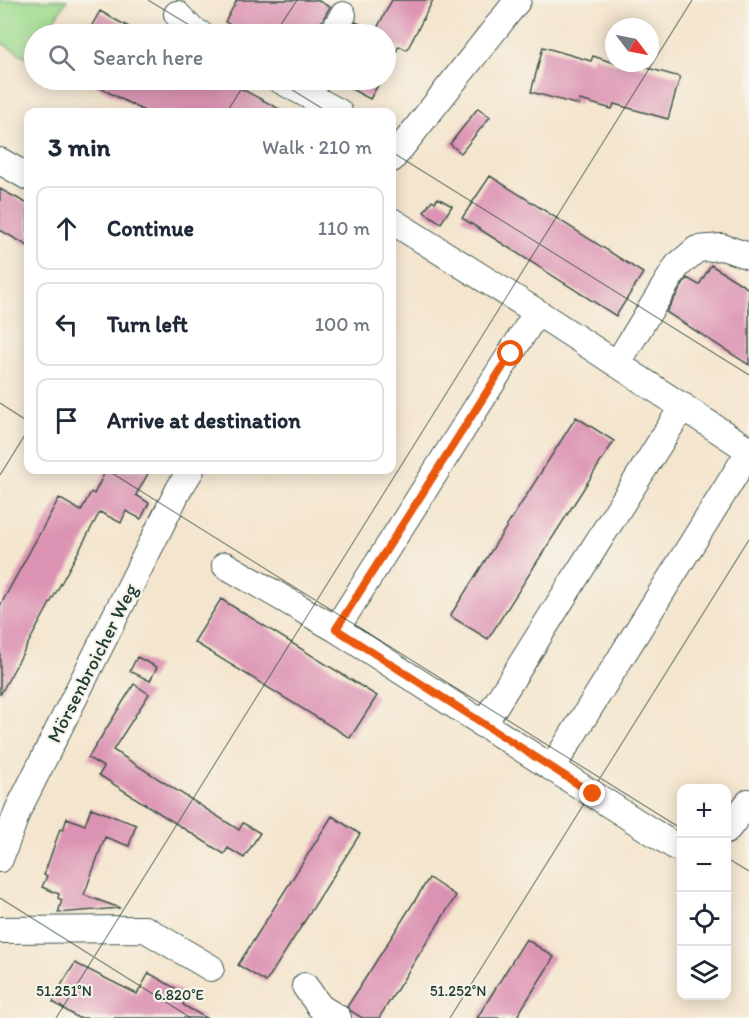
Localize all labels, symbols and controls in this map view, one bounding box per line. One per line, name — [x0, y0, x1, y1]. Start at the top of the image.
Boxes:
north arrow — [605, 18, 659, 72]
search box — [24, 24, 396, 90]
icon: search — [45, 41, 78, 74]
text: Search here — [93, 44, 203, 71]
text: 3 min — [48, 131, 110, 163]
text: Walk · 210 m — [262, 135, 372, 159]
icon: ahead — [50, 212, 83, 245]
text: Continue — [107, 215, 194, 242]
text: 110 m — [318, 216, 370, 240]
icon: left — [50, 308, 83, 341]
text: Turn left — [107, 311, 188, 338]
text: 100 m — [315, 312, 370, 336]
route start — [497, 340, 523, 366]
icon: arrive — [50, 404, 83, 437]
text: Arrive at destination — [107, 407, 301, 434]
street label: Mörsenbroicher Weg — [41, 579, 143, 747]
route end — [579, 780, 605, 806]
map controls — [677, 784, 731, 1000]
button: + — [677, 784, 731, 838]
button: − — [677, 838, 731, 892]
button: locate — [677, 892, 731, 946]
button: layers — [677, 946, 731, 1000]
text: 51.251°N — [36, 982, 92, 1000]
text: 51.252°N — [430, 982, 486, 1000]
text: 6.820°E — [154, 986, 204, 1004]

